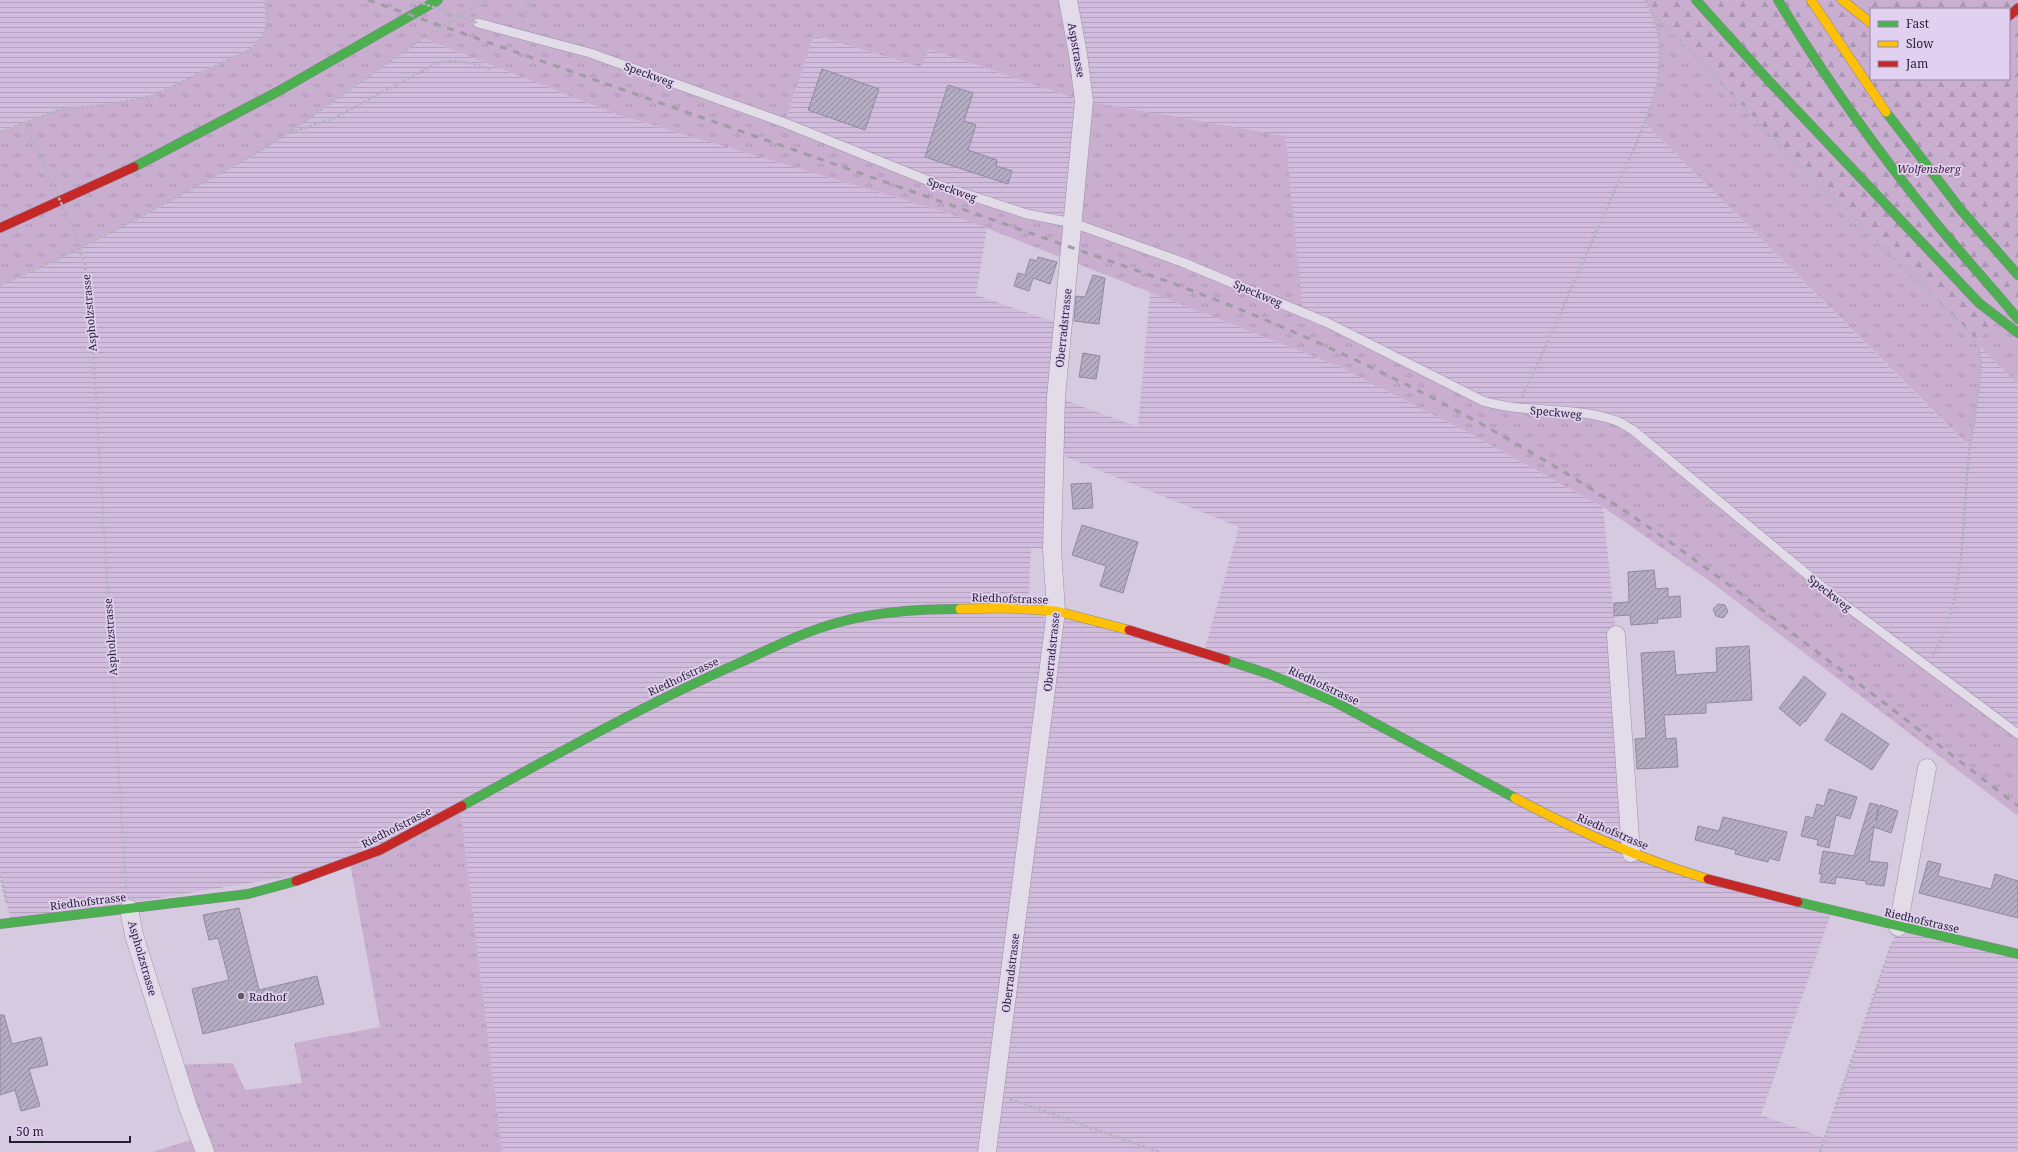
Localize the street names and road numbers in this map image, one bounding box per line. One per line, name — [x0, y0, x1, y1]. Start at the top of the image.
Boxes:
street label: Aspstrasse — [1065, 21, 1089, 79]
street label: Speckweg — [622, 58, 676, 90]
street label: Speckweg — [925, 173, 979, 205]
street label: Aspholzstrasse — [78, 274, 100, 352]
street label: Speckweg — [1231, 276, 1285, 310]
street label: Oberradstrasse — [1051, 287, 1075, 368]
street label: Speckweg — [1530, 402, 1583, 422]
street label: Speckweg — [1805, 571, 1855, 615]
street label: Riedhofstrasse — [971, 589, 1049, 607]
street label: Aspholzstrasse — [100, 598, 120, 676]
street label: Oberradstrasse — [1039, 611, 1063, 692]
street label: Riedhofstrasse — [645, 653, 721, 699]
street label: Riedhofstrasse — [1286, 662, 1362, 708]
street label: Riedhofstrasse — [358, 803, 434, 851]
street label: Riedhofstrasse — [1575, 809, 1651, 853]
street label: Riedhofstrasse — [49, 889, 127, 913]
street label: Riedhofstrasse — [1883, 904, 1961, 936]
street label: Aspholzstrasse — [125, 919, 161, 997]
street label: Oberradstrasse — [998, 932, 1022, 1013]

